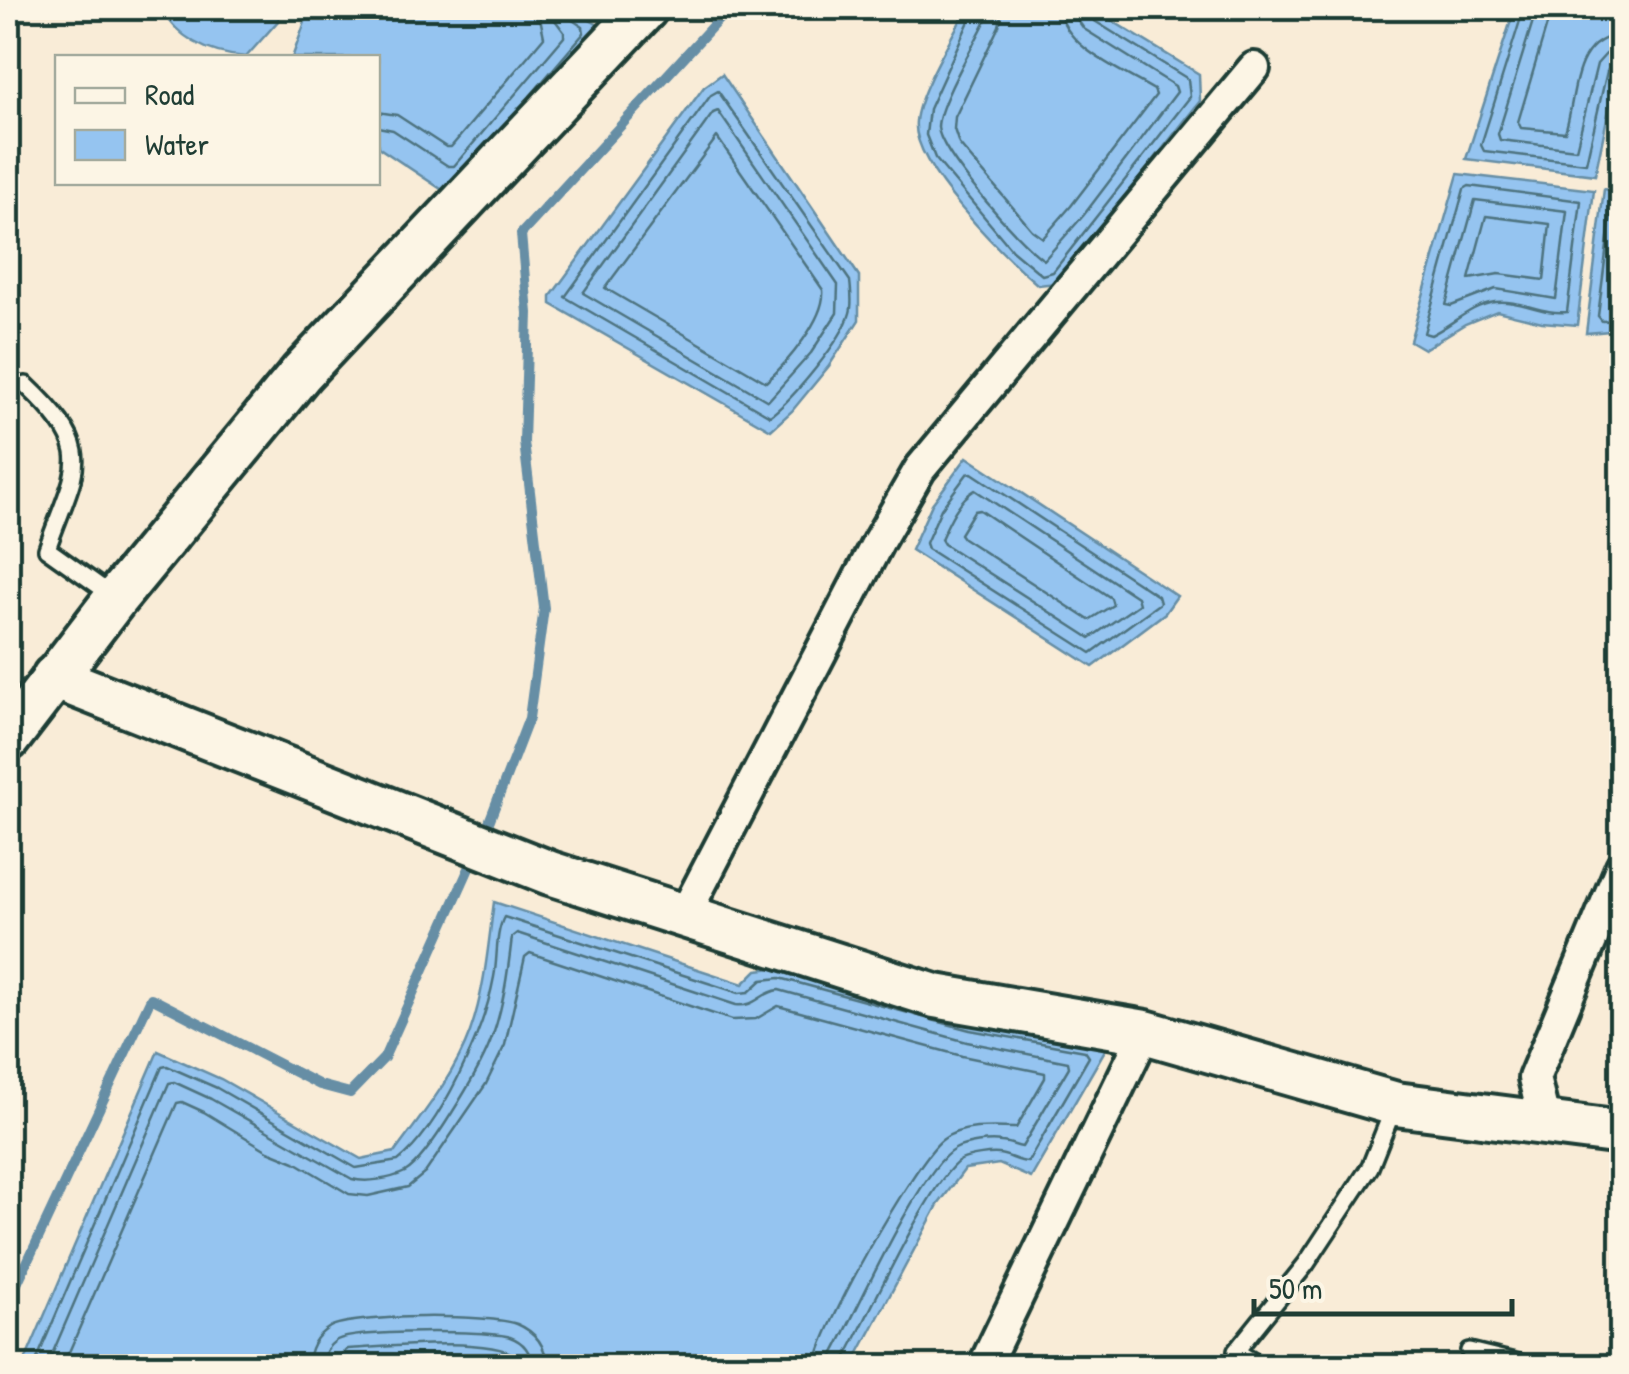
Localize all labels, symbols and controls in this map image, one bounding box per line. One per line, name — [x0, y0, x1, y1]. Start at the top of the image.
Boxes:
legend — [55, 55, 380, 185]
text: Road — [145, 74, 194, 114]
text: Water — [145, 124, 209, 164]
scale bar — [1254, 1254, 1512, 1316]
text: 50 m — [1269, 1268, 1322, 1308]

